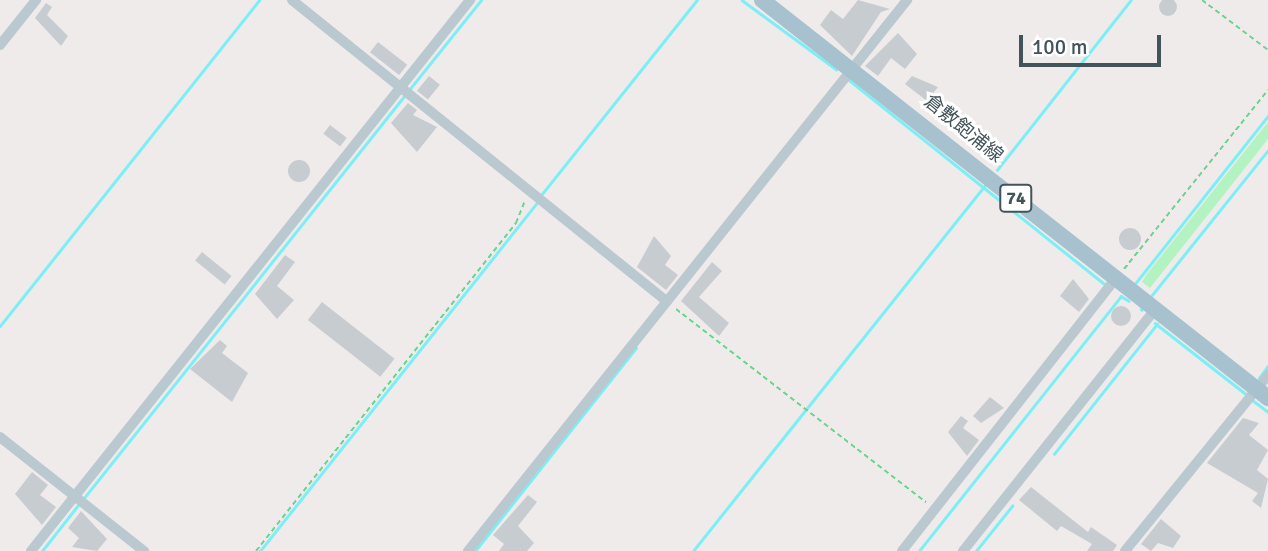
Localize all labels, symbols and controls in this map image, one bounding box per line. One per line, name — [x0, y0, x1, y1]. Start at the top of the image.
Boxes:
scale bar — [1023, 21, 1165, 65]
text: 100 m — [1032, 34, 1087, 60]
street label: 倉敷飽浦線 — [919, 90, 1007, 168]
road number: 74 — [998, 183, 1034, 212]

